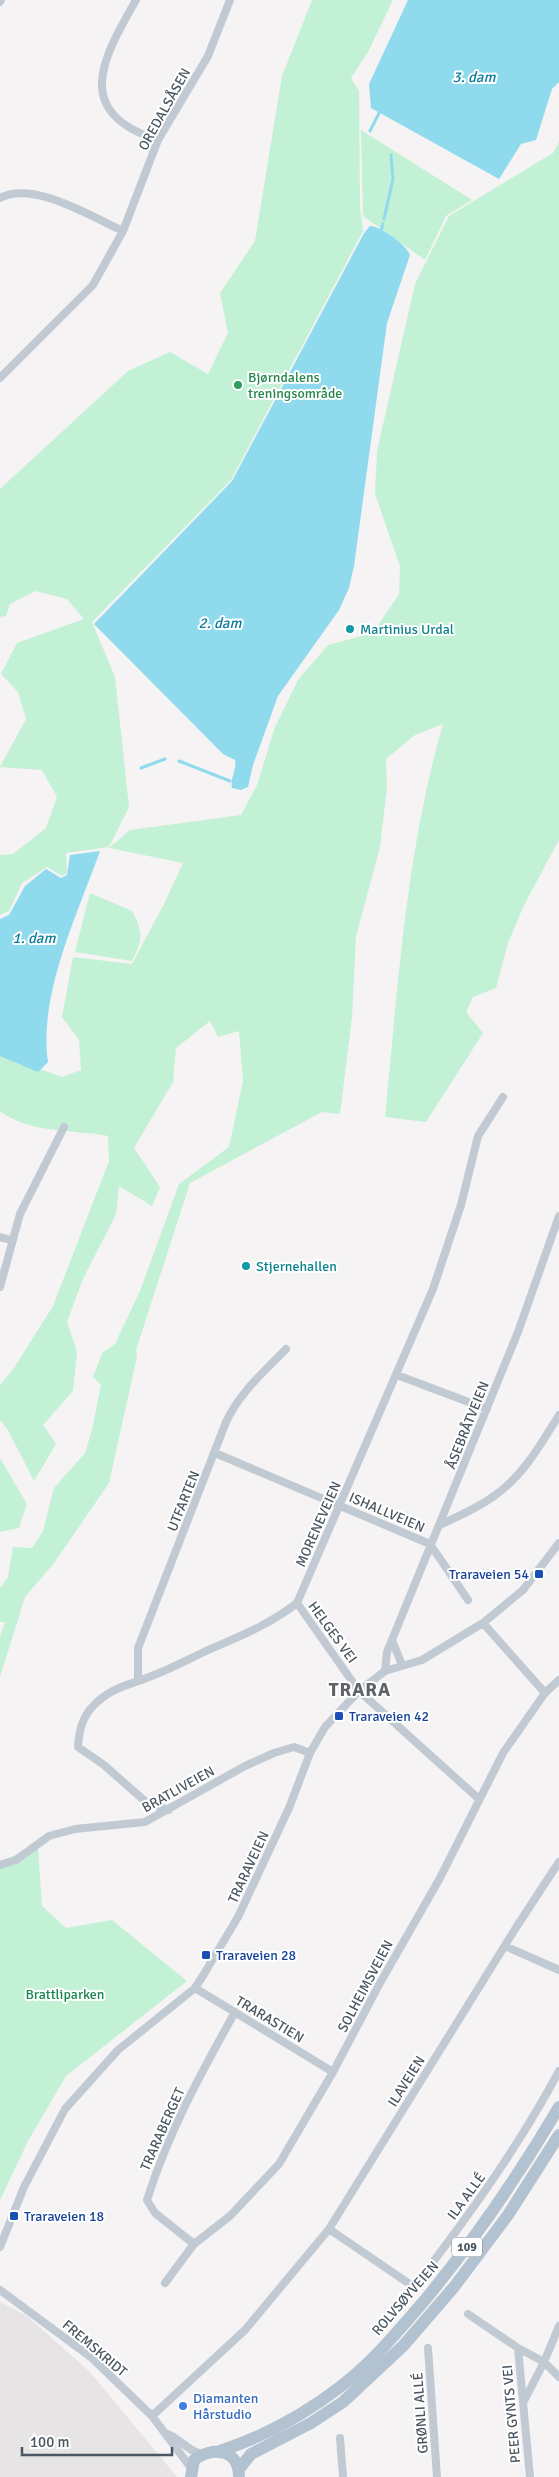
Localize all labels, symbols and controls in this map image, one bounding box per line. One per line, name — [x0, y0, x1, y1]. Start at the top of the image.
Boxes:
street label: OREDALSÅSEN — [135, 65, 194, 153]
water label: 3. dam — [453, 68, 496, 86]
place label: Bjørndalens treningsområde — [248, 369, 342, 402]
marker: Bjørndalens treningsområde — [232, 379, 244, 391]
water label: 2. dam — [199, 614, 242, 632]
place label: Martinius Urdal — [360, 621, 454, 638]
marker: Martinius Urdal — [344, 623, 356, 635]
water label: 1. dam — [13, 929, 56, 947]
place label: Stjernehallen — [256, 1258, 337, 1275]
marker: Stjernehallen — [240, 1260, 252, 1272]
street label: ÅSEBRÅTVEIEN — [442, 1379, 493, 1472]
street label: UTFARTEN — [164, 1468, 203, 1534]
street label: MORENEVEIEN — [292, 1479, 345, 1570]
street label: ISHALLVEIEN — [346, 1489, 427, 1536]
place label: Traraveien 54 — [449, 1566, 529, 1583]
marker: Traraveien 54 — [533, 1568, 545, 1580]
street label: HELGES VEI — [305, 1598, 361, 1666]
district label: TRARA — [329, 1678, 391, 1702]
place label: Traraveien 42 — [349, 1708, 429, 1725]
marker: Traraveien 42 — [333, 1710, 345, 1722]
street label: BRATLIVEIEN — [139, 1763, 217, 1816]
street label: TRARAVEIEN — [224, 1828, 273, 1906]
street label: SOLHEIMSVEIEN — [334, 1937, 397, 2035]
place label: Traraveien 28 — [216, 1947, 296, 1964]
marker: Traraveien 28 — [200, 1949, 212, 1961]
park label: Brattliparken — [26, 1986, 104, 2003]
street label: TRARASTIEN — [233, 1992, 307, 2046]
street label: ILAVEIEN — [384, 2053, 429, 2110]
street label: TRARABERGET — [137, 2085, 188, 2173]
street label: ILA ALLÉ — [444, 2170, 489, 2223]
place label: Traraveien 18 — [24, 2208, 104, 2225]
marker: Traraveien 18 — [8, 2210, 20, 2222]
road number: 109 — [452, 2238, 482, 2256]
street label: ROLVSØYVEIEN — [369, 2258, 442, 2339]
street label: FREMSKRIDT — [59, 2316, 131, 2380]
street label: PEER GYNTS VEI — [499, 2364, 524, 2464]
street label: GRØNLI ALLÉ — [409, 2372, 432, 2454]
place label: Diamanten Hårstudio — [193, 2390, 258, 2423]
marker: Diamanten Hårstudio — [177, 2400, 189, 2412]
scale bar — [22, 2424, 172, 2456]
text: 100 m — [30, 2433, 70, 2451]

